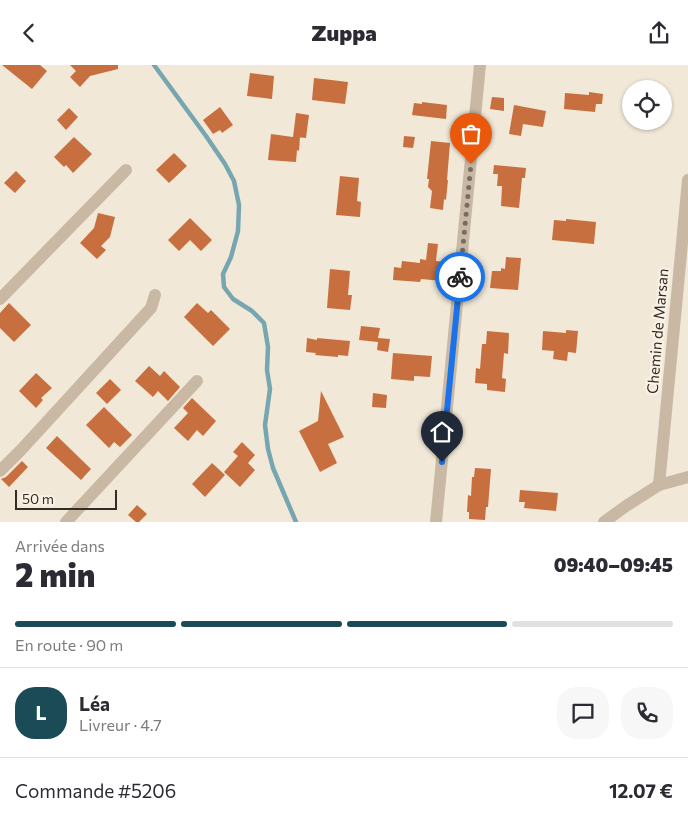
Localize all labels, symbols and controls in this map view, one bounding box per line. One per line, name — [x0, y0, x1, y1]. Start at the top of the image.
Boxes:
icon: back — [15, 19, 43, 47]
text: Zuppa — [311, 19, 377, 46]
icon: share — [645, 19, 673, 47]
map controls — [622, 80, 672, 130]
button: locate — [622, 80, 672, 130]
pin — [450, 113, 492, 164]
icon: bag — [457, 120, 485, 148]
courier — [435, 252, 485, 302]
icon: bike — [446, 263, 474, 291]
street label: Chemin de Marsan — [643, 268, 671, 394]
pin — [421, 411, 463, 462]
icon: home — [428, 418, 456, 446]
scale bar — [15, 487, 118, 510]
text: 50 m — [22, 490, 54, 507]
text: Arrivée dans — [15, 536, 105, 555]
text: 09:40–09:45 — [554, 553, 673, 576]
text: 2 min — [15, 554, 95, 594]
text: En route · 90 m — [15, 635, 123, 654]
button: chat — [557, 687, 609, 739]
button: phone — [621, 687, 673, 739]
text: Léa — [79, 692, 110, 715]
text: L — [35, 701, 47, 724]
text: Livreur · 4.7 — [79, 715, 162, 734]
text: Commande #5206 — [15, 779, 176, 802]
text: 12.07 € — [609, 779, 673, 802]

